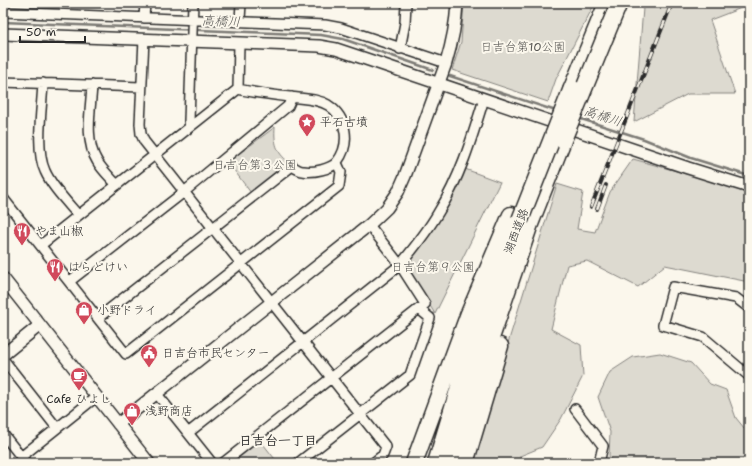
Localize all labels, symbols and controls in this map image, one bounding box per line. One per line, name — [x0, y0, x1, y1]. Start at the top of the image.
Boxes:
water label: 高橋川 — [201, 12, 241, 30]
scale bar — [20, 18, 85, 44]
text: 50 m — [26, 24, 56, 40]
park label: 日吉台第10公園 — [480, 39, 566, 55]
water label: 高橋川 — [582, 102, 624, 130]
place icon: 平石古墳 — [297, 112, 317, 137]
place label: 平石古墳 — [320, 114, 368, 130]
park label: 日吉台第３公園 — [213, 157, 297, 173]
street label: 湖西道路 — [500, 206, 532, 256]
restaurant icon: やま山椒 — [12, 221, 32, 246]
place label: やま山椒 — [35, 223, 83, 239]
restaurant icon: はらどけい — [45, 257, 65, 282]
place label: はらどけい — [68, 259, 128, 275]
park label: 日吉台第９公園 — [391, 259, 475, 275]
shop icon: 小野ドライ — [74, 300, 94, 325]
place label: 小野ドライ — [97, 302, 157, 318]
public building icon: 日吉台市民センター — [139, 343, 159, 368]
place label: 日吉台市民センター — [162, 345, 270, 361]
cafe icon: Cafe ひよし — [69, 366, 89, 391]
place label: Cafe ひよし — [46, 391, 112, 407]
shop icon: 浅野商店 — [122, 401, 142, 426]
place label: 浅野商店 — [145, 403, 193, 419]
district label: 日吉台一丁目 — [239, 432, 317, 449]

